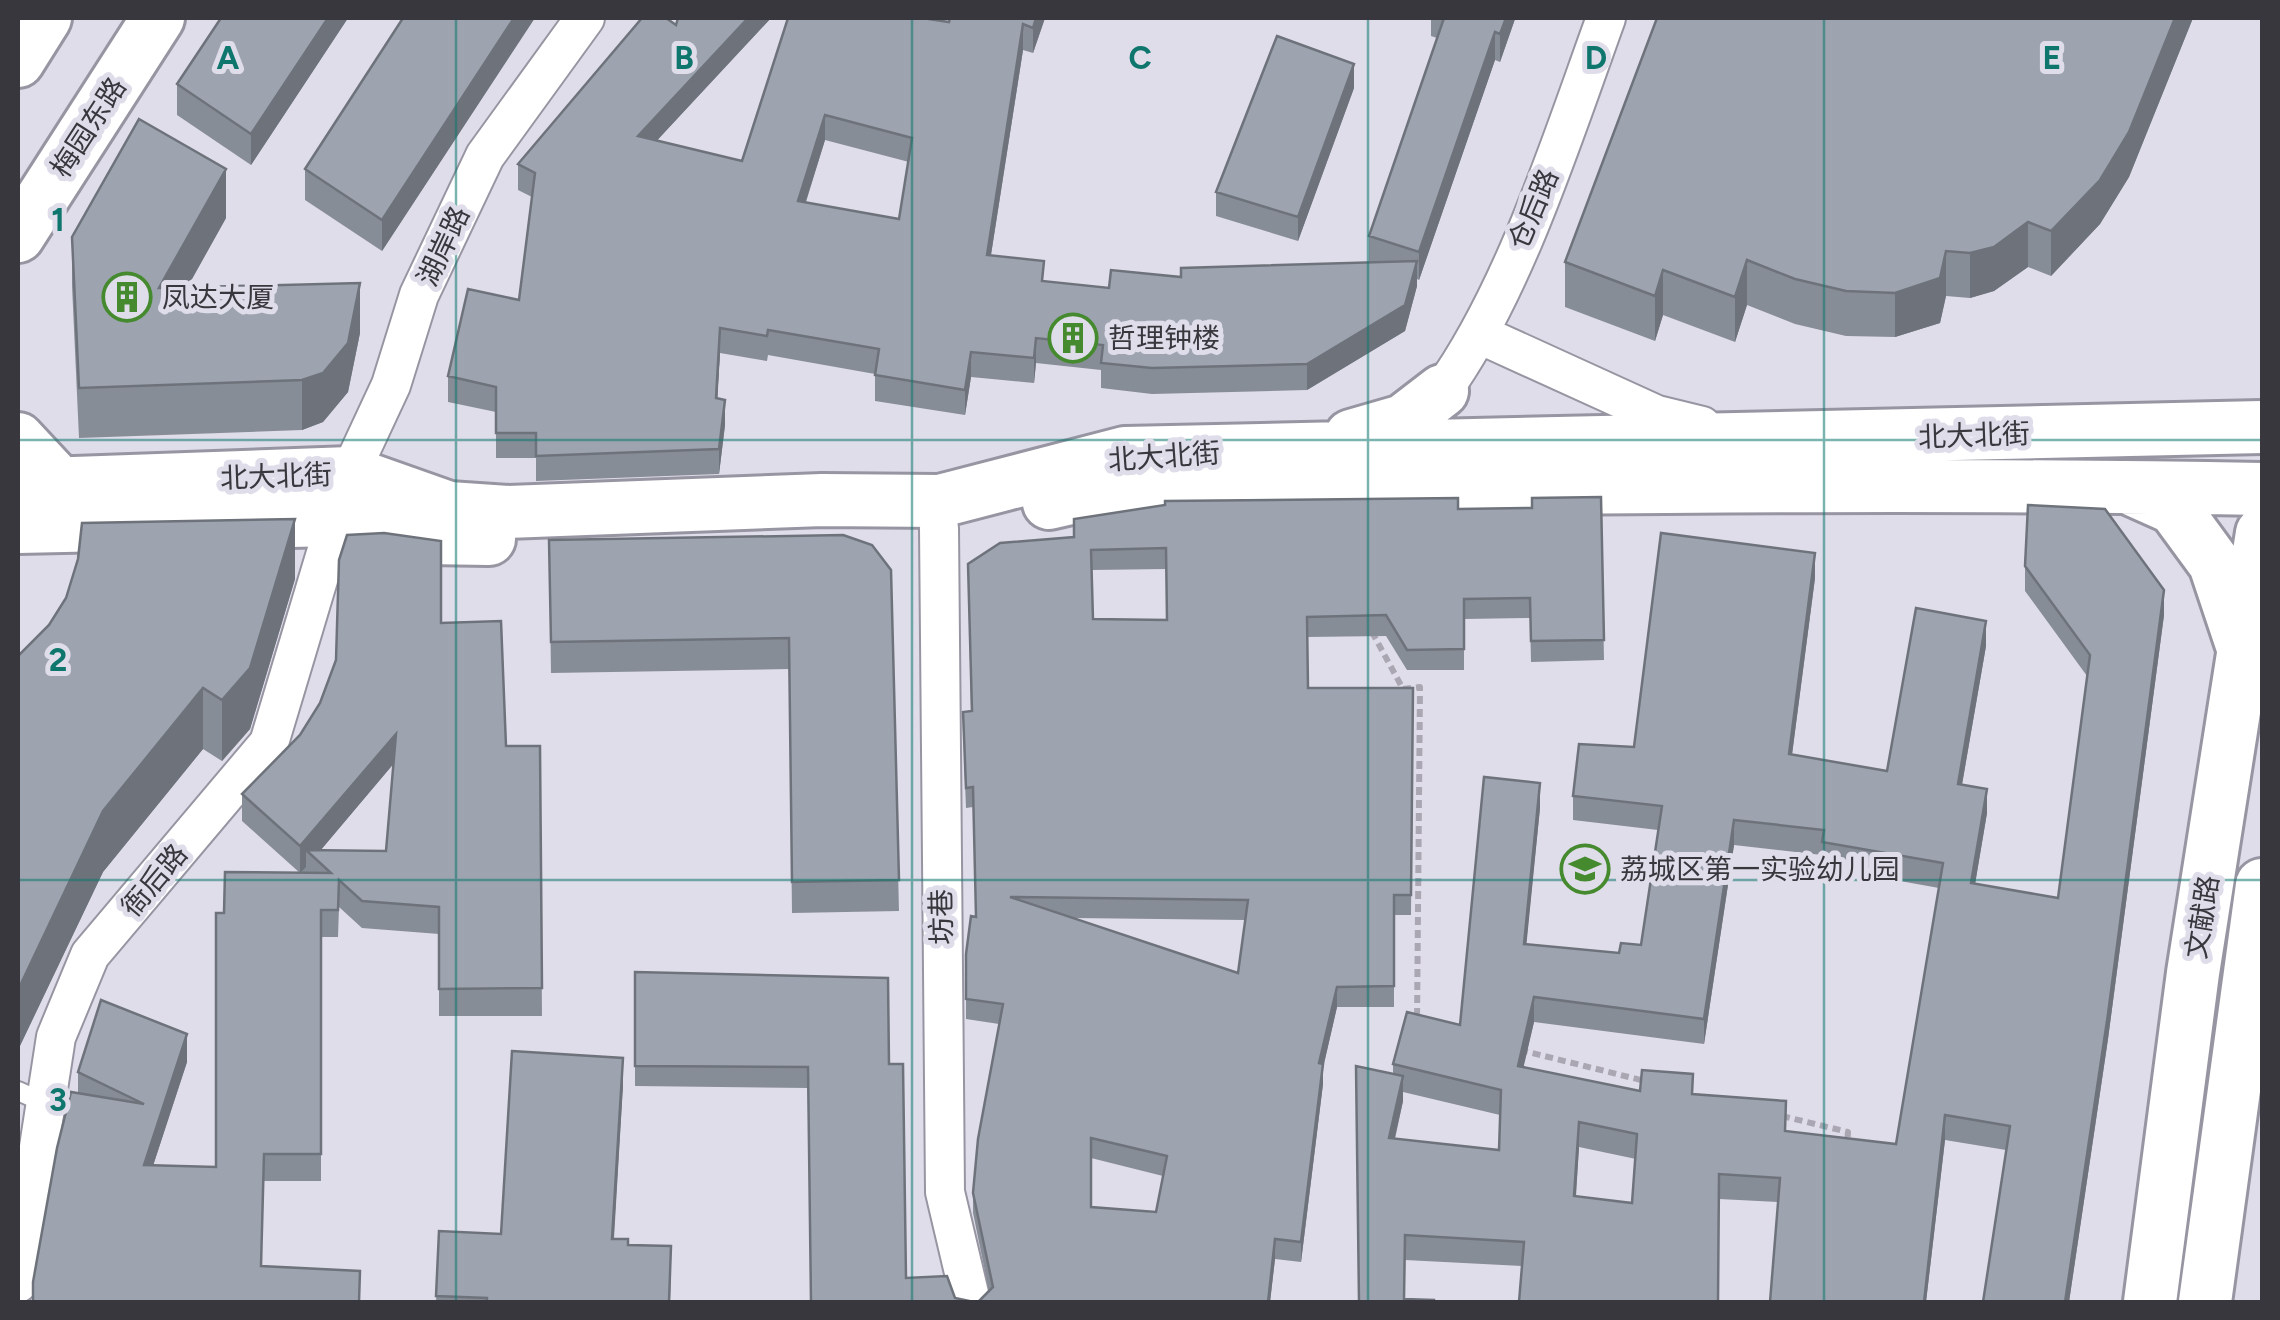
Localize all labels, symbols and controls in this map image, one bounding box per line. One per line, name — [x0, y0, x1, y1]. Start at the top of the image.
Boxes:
text: A — [217, 39, 240, 77]
text: B — [674, 39, 694, 77]
text: C — [1128, 39, 1152, 77]
text: D — [1585, 39, 1607, 77]
text: E — [2043, 39, 2061, 77]
street label: 梅园东路 — [43, 71, 133, 183]
street label: 仓后路 — [1501, 164, 1565, 254]
text: 1 — [51, 201, 65, 239]
street label: 湖岸路 — [410, 201, 476, 291]
building icon: 凤达大厦 — [101, 271, 153, 323]
place label: 凤达大厦 — [162, 280, 274, 314]
building icon: 哲理钟楼 — [1047, 312, 1099, 364]
place label: 哲理钟楼 — [1108, 321, 1220, 355]
street label: 北大北街 — [1917, 416, 2031, 454]
street label: 北大北街 — [1107, 435, 1221, 477]
street label: 北大北街 — [219, 457, 333, 495]
text: 2 — [49, 641, 67, 679]
street label: 衙后路 — [114, 837, 194, 923]
school or university icon: 荔城区第一实验幼儿园 — [1559, 843, 1611, 895]
place label: 荔城区第一实验幼儿园 — [1620, 852, 1900, 886]
street label: 文献路 — [2179, 873, 2225, 961]
street label: 坊巷 — [924, 889, 958, 945]
text: 3 — [49, 1081, 67, 1119]

